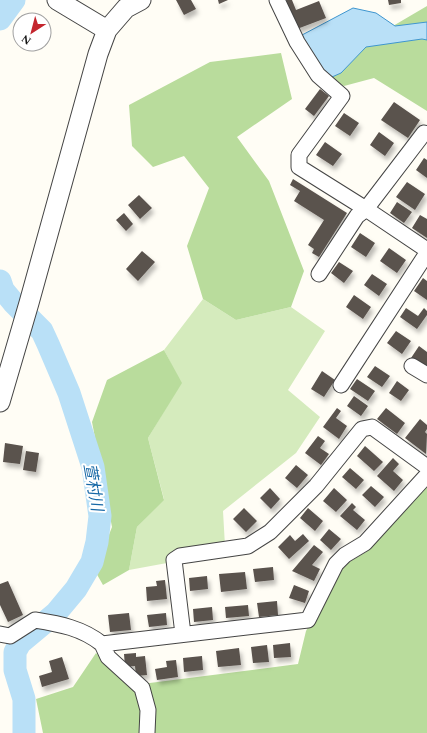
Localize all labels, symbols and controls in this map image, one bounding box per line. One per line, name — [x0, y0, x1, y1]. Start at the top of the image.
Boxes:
north arrow — [12, 12, 52, 52]
text: N — [18, 30, 35, 49]
water label: 萱村川 — [77, 461, 109, 515]

